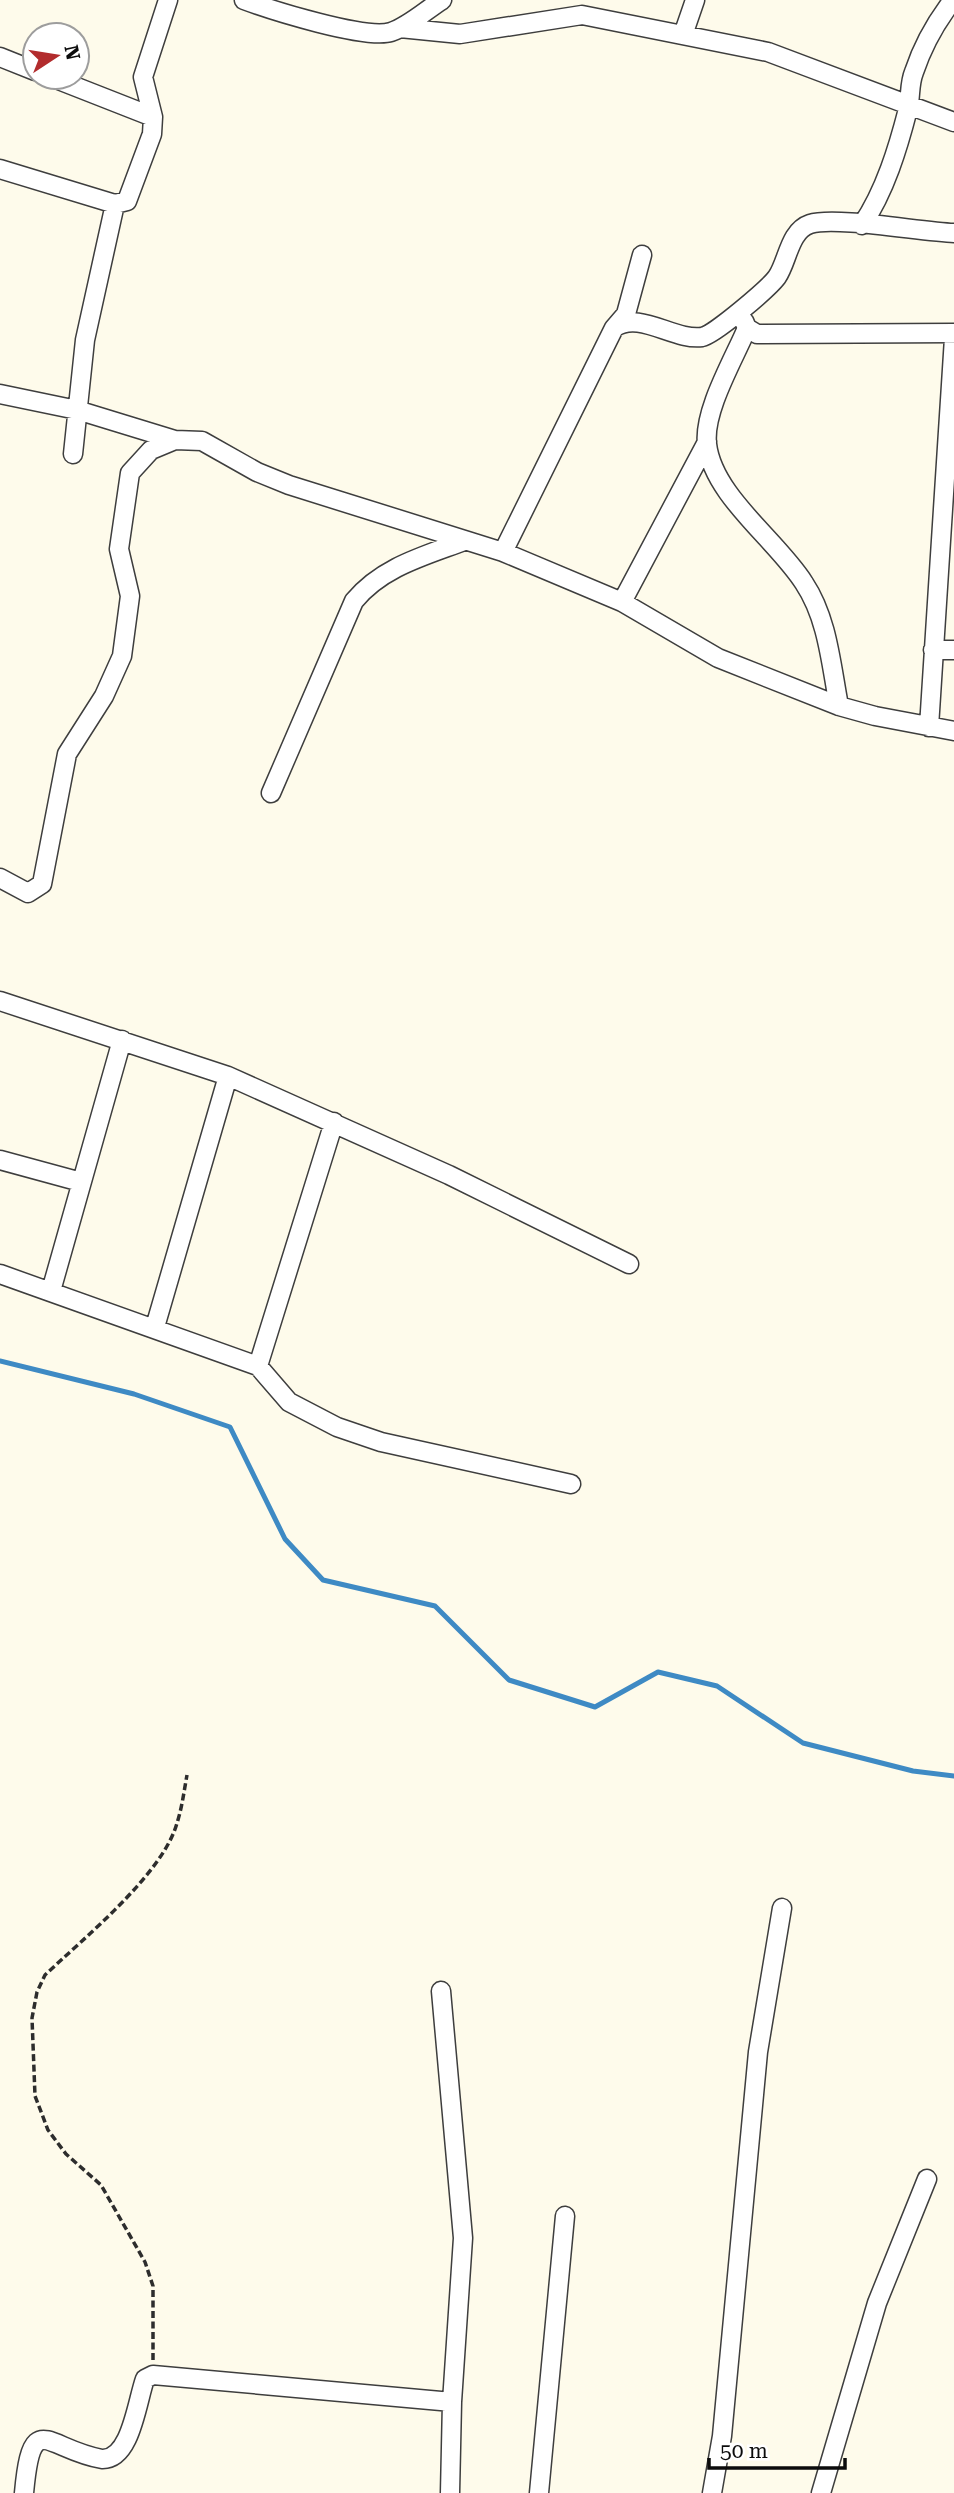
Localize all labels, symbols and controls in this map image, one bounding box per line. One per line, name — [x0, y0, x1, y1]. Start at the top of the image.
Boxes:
north arrow — [21, 21, 91, 91]
text: N — [59, 43, 85, 62]
scale bar — [709, 2426, 846, 2470]
text: 50 m — [720, 2439, 768, 2463]

